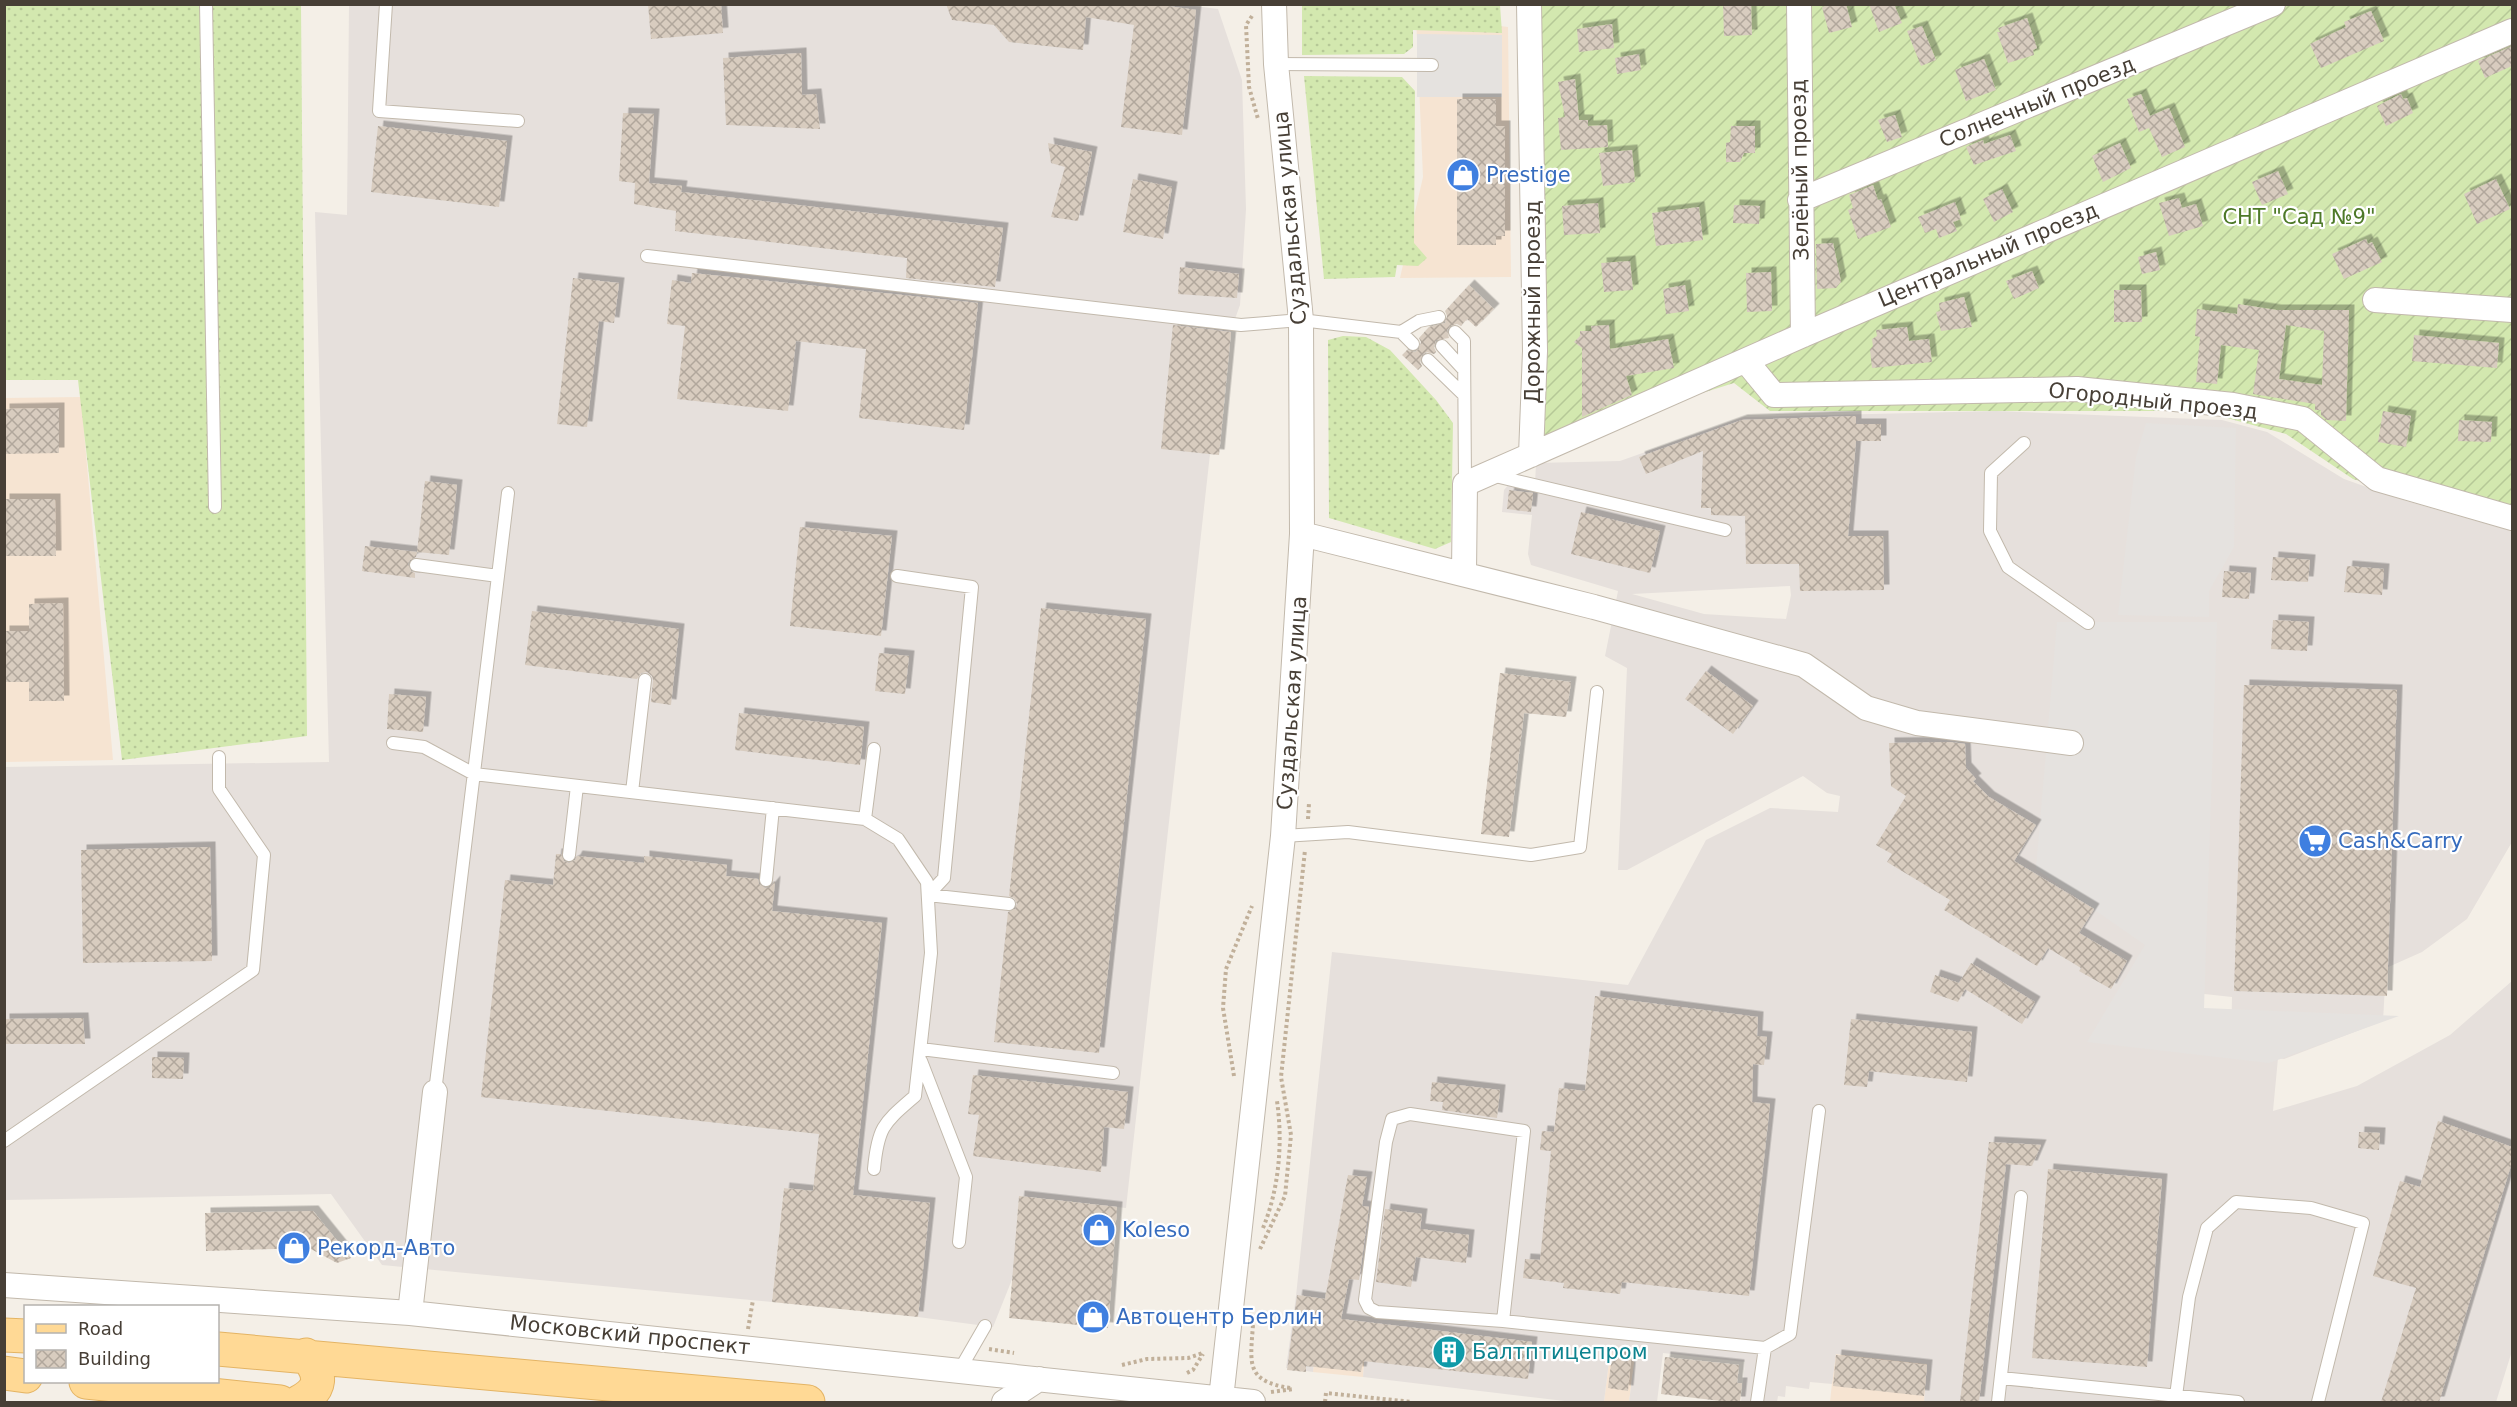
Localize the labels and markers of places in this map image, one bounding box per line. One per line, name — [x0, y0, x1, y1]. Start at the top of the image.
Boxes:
shop icon: Prestige — [1445, 157, 1481, 193]
place label: Prestige — [1486, 163, 1571, 187]
supermarket icon: Cash&Carry — [2297, 823, 2333, 859]
place label: Cash&Carry — [2338, 829, 2463, 853]
shop icon: Koleso — [1081, 1212, 1117, 1248]
place label: Koleso — [1122, 1218, 1190, 1242]
shop icon: Рекорд-Авто — [276, 1230, 312, 1266]
place label: Рекорд-Авто — [317, 1236, 455, 1260]
shop icon: Автоцентр Берлин — [1075, 1299, 1111, 1335]
place label: Автоцентр Берлин — [1116, 1305, 1322, 1329]
building icon: Балтптицепром — [1431, 1334, 1467, 1370]
place label: Балтптицепром — [1472, 1340, 1648, 1364]

